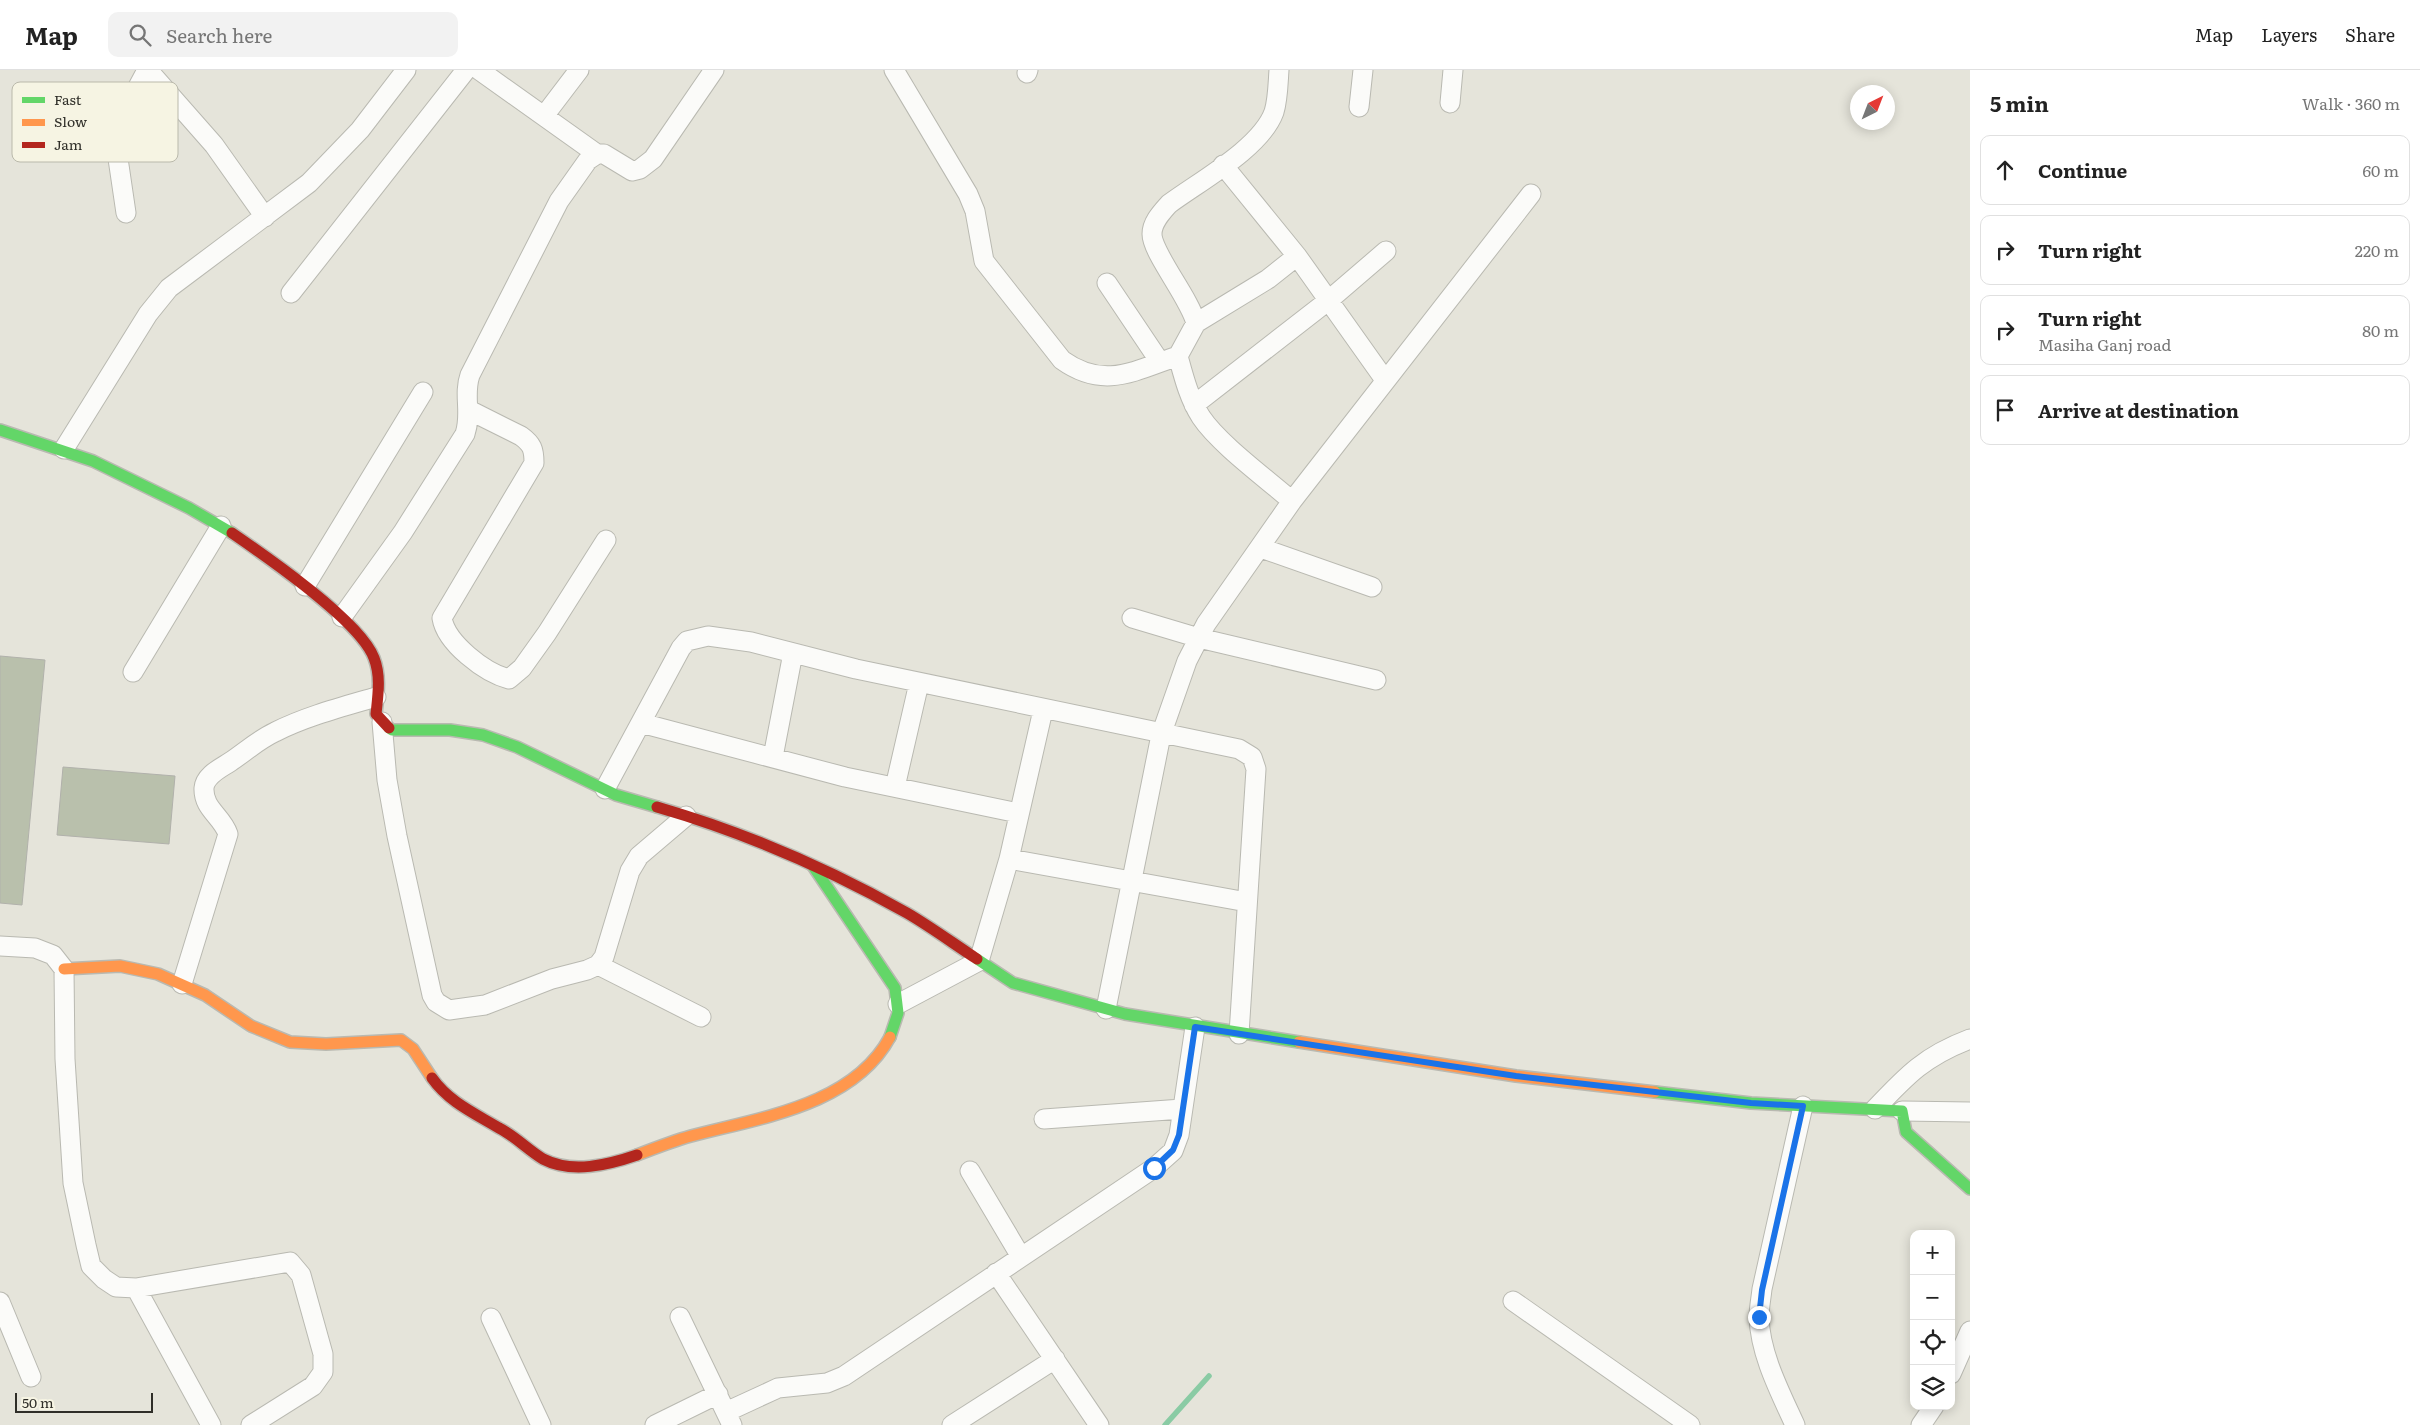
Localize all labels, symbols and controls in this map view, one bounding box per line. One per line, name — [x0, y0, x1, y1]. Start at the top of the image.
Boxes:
search box — [108, 12, 458, 57]
text: Map — [25, 17, 78, 52]
icon: search — [126, 21, 154, 49]
text: Search here — [166, 21, 272, 49]
text: Map — [2195, 21, 2233, 48]
text: Layers — [2261, 21, 2317, 48]
text: Share — [2345, 21, 2395, 48]
legend — [12, 82, 178, 162]
north arrow — [1850, 85, 1895, 130]
text: 5 min — [1990, 87, 2049, 118]
text: Fast — [54, 89, 82, 109]
text: Walk · 360 m — [2302, 91, 2400, 115]
text: Slow — [54, 111, 87, 131]
text: Jam — [54, 134, 83, 154]
icon: ahead — [1991, 156, 2019, 184]
text: Continue — [2038, 156, 2127, 184]
text: 60 m — [2362, 158, 2399, 182]
icon: right — [1991, 236, 2019, 264]
text: Turn right — [2038, 236, 2142, 264]
text: 220 m — [2355, 238, 2399, 262]
text: Turn right — [2038, 304, 2142, 332]
icon: right — [1991, 316, 2019, 344]
text: 80 m — [2362, 318, 2399, 342]
text: Masiha Ganj road — [2038, 332, 2171, 356]
icon: arrive — [1991, 396, 2019, 424]
text: Arrive at destination — [2038, 396, 2239, 424]
route start — [1143, 1157, 1166, 1180]
map controls — [1910, 1230, 1955, 1410]
button: + — [1910, 1230, 1955, 1275]
button: − — [1910, 1275, 1955, 1320]
route end — [1748, 1306, 1771, 1329]
button: locate — [1910, 1320, 1955, 1365]
button: layers — [1910, 1365, 1955, 1410]
scale bar — [15, 1390, 152, 1413]
text: 50 m — [22, 1392, 54, 1412]

